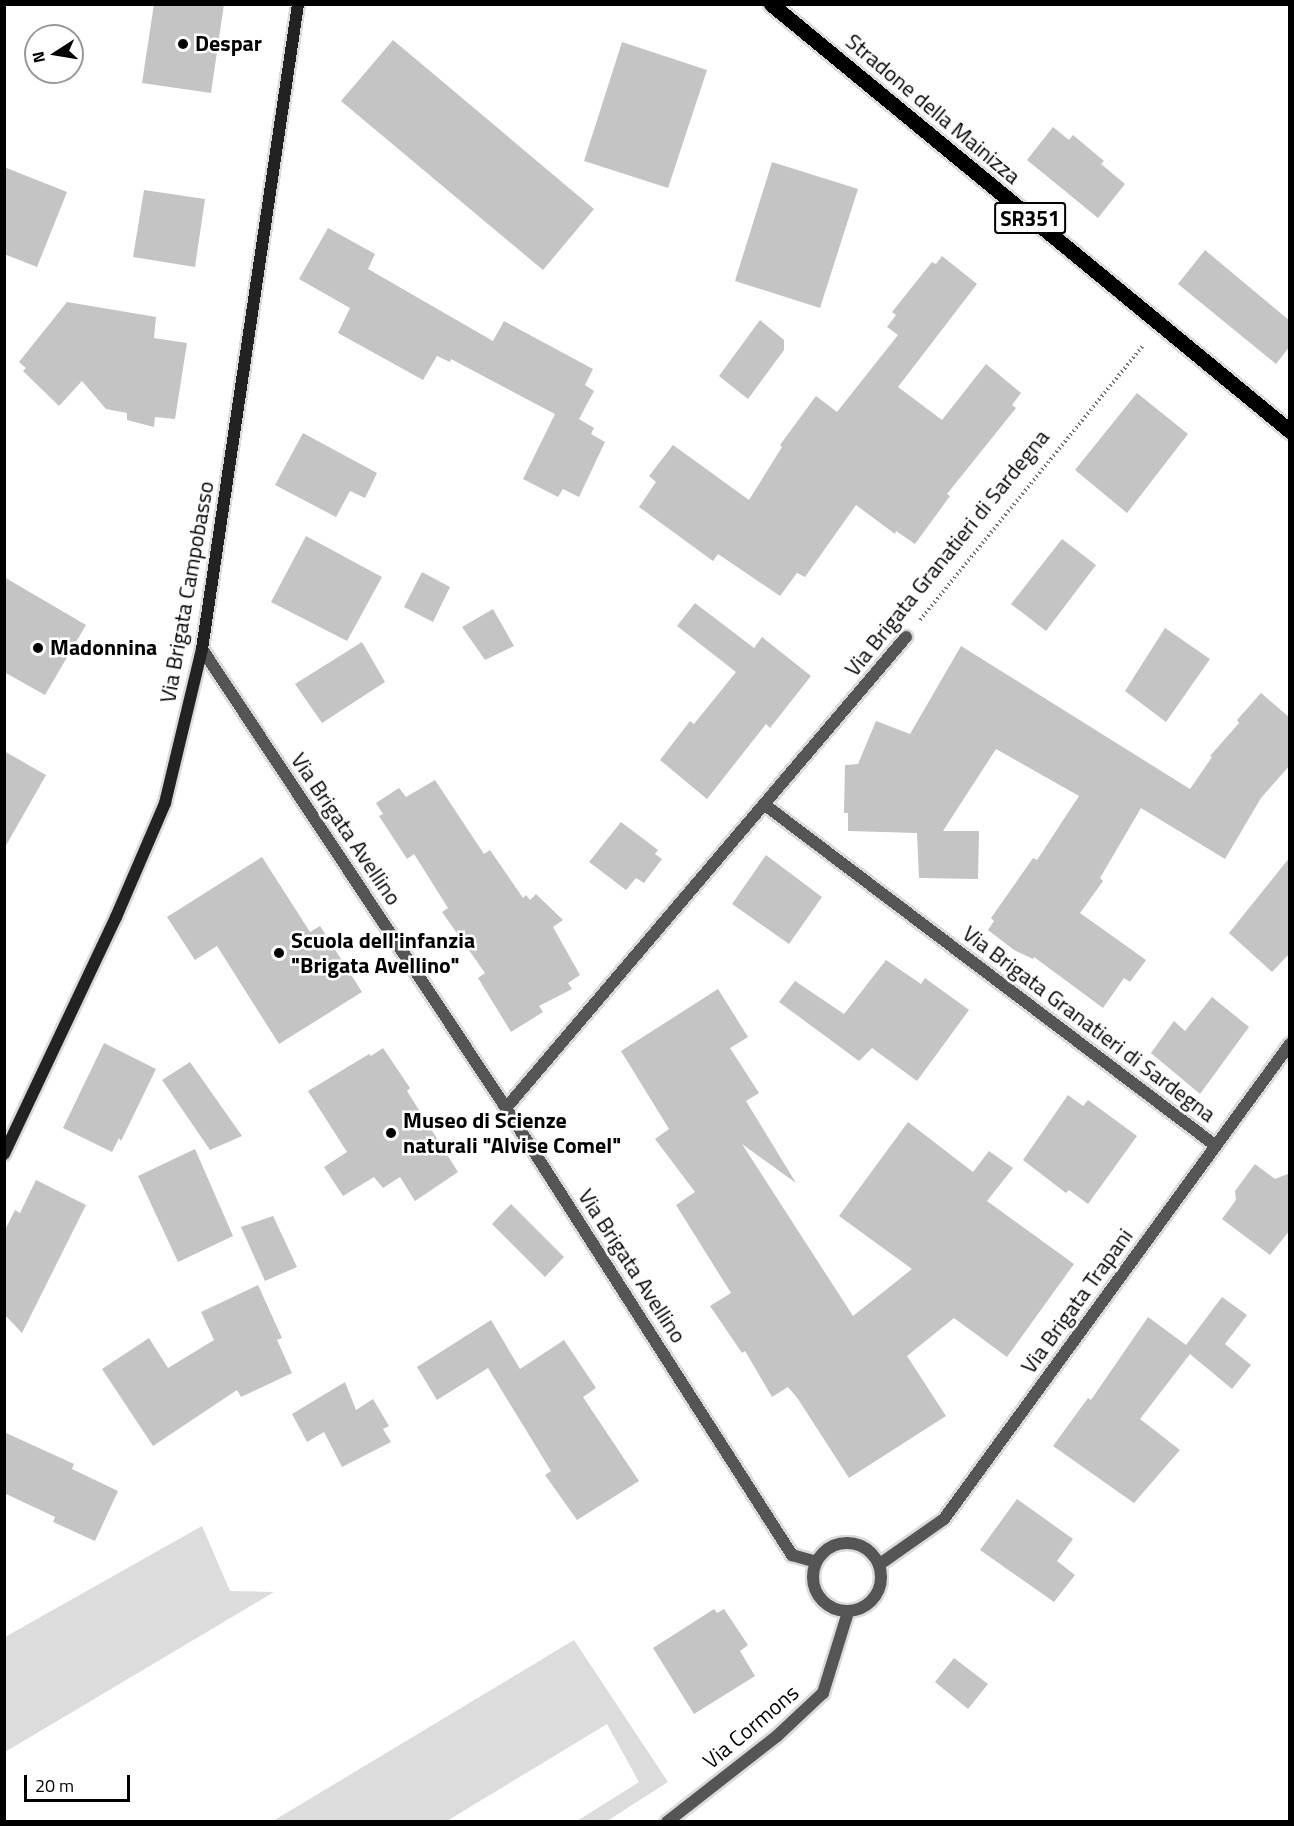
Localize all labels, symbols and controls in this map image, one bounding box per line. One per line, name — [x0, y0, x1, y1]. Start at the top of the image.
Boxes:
north arrow — [24, 24, 84, 84]
street label: Stradone della Mainizza — [840, 28, 1026, 190]
place label: Despar — [195, 31, 262, 57]
marker: Despar — [176, 37, 190, 51]
text: N — [25, 49, 51, 65]
road number: SR351 — [994, 200, 1066, 236]
street label: Via Brigata Granatieri di Sardegna — [839, 424, 1055, 682]
street label: Via Brigata Campobasso — [154, 479, 220, 705]
place label: Madonnina — [50, 635, 157, 661]
marker: Madonnina — [31, 641, 45, 655]
street label: Via Brigata Avellino — [285, 748, 407, 910]
street label: Via Brigata Granatieri di Sardegna — [957, 920, 1221, 1128]
place label: Scuola dell'infanzia "Brigata Avellino" — [291, 927, 475, 978]
marker: Scuola dell'infanzia "Brigata Avellino" — [272, 946, 286, 960]
place label: Museo di Scienze naturali "Alvise Comel" — [403, 1107, 621, 1158]
marker: Museo di Scienze naturali "Alvise Comel" — [384, 1126, 398, 1140]
street label: Via Brigata Avellino — [572, 1184, 692, 1348]
street label: Via Brigata Trapani — [1015, 1223, 1139, 1379]
street label: Via Cormons — [698, 1679, 804, 1775]
scale bar — [27, 1763, 134, 1801]
text: 20 m — [35, 1772, 74, 1799]

